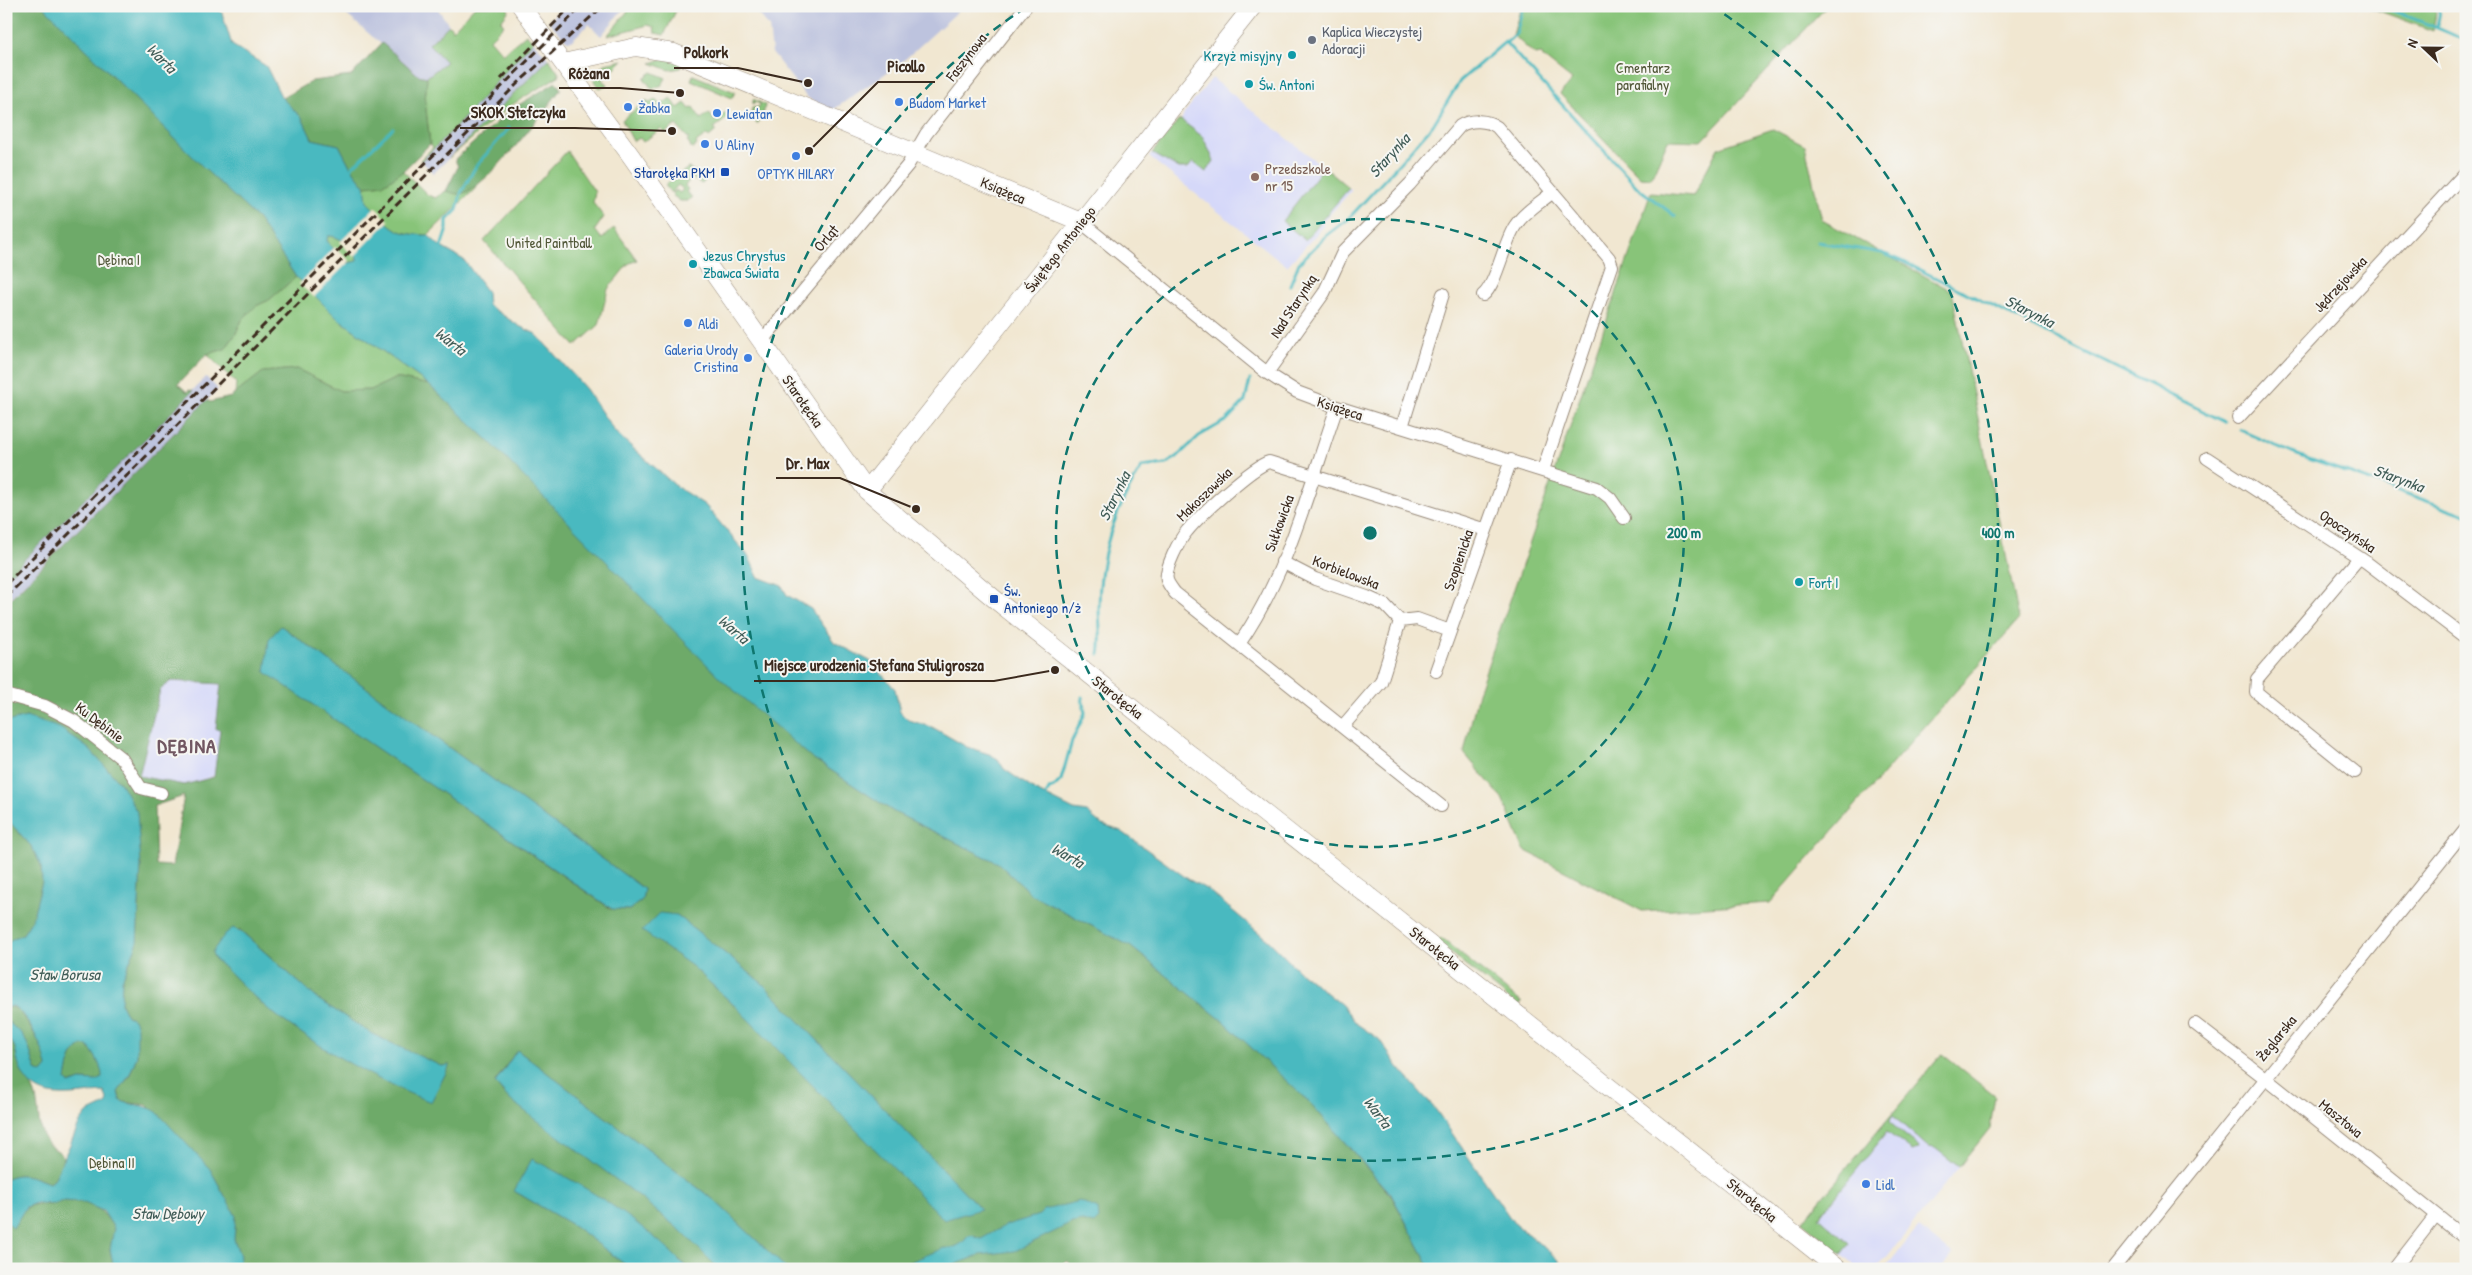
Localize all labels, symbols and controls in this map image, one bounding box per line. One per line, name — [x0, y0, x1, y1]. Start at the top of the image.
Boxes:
place label: Kaplica Wieczystej Adoracji — [1322, 21, 1422, 59]
north arrow — [2400, 22, 2450, 72]
street label: Faszynowa — [940, 28, 991, 86]
marker: Kaplica Wieczystej Adoracji — [1306, 34, 1318, 46]
text: N — [2401, 35, 2422, 50]
callout: Polkork — [674, 37, 738, 68]
water label: Warta — [142, 38, 183, 79]
text: Polkork — [684, 41, 728, 63]
place label: Krzyż misyjny — [1203, 45, 1282, 66]
marker: Krzyż misyjny — [1286, 49, 1298, 61]
callout: Picollo — [878, 51, 935, 82]
text: Picollo — [887, 55, 925, 77]
callout: Różana — [559, 57, 620, 88]
park label: Cmentarz parafialny — [1616, 57, 1671, 95]
text: Różana — [569, 62, 610, 84]
place label: Św. Antoni — [1259, 74, 1315, 95]
marker: Św. Antoni — [1243, 78, 1255, 90]
place label: Budom Market — [909, 92, 987, 113]
marker: Budom Market — [893, 96, 905, 108]
callout: SKOK Stefczyka — [460, 97, 575, 128]
place label: Żabka — [638, 97, 670, 118]
text: SKOK Stefczyka — [471, 101, 566, 124]
marker: Żabka — [622, 101, 634, 113]
place label: Lewiatan — [727, 103, 773, 124]
marker: Lewiatan — [711, 107, 723, 119]
water label: Starynka — [1363, 127, 1416, 182]
place label: U Aliny — [715, 134, 755, 155]
marker: U Aliny — [699, 138, 711, 150]
marker: OPTYK HILARY — [790, 150, 802, 162]
place label: Przedszkole nr 15 — [1265, 158, 1331, 196]
place label: Starołęka PKM — [634, 162, 715, 183]
place label: OPTYK HILARY — [757, 163, 835, 184]
marker: Starołęka PKM — [719, 166, 731, 178]
street label: Książęca — [977, 171, 1029, 209]
marker: Przedszkole nr 15 — [1249, 171, 1261, 183]
street label: Świętego Antoniego — [1020, 201, 1100, 297]
street label: Orląt — [809, 219, 844, 256]
park label: United Paintball — [506, 232, 592, 253]
place label: Jezus Chrystus Zbawca Świata — [703, 245, 786, 283]
park label: Dębina I — [98, 249, 140, 270]
street label: Jędrzejowska — [2308, 251, 2372, 317]
marker: Jezus Chrystus Zbawca Świata — [687, 258, 699, 270]
street label: Nad Starynką — [1265, 269, 1322, 342]
water label: Starynka — [2002, 289, 2060, 333]
place label: Aldi — [698, 313, 719, 334]
marker: Aldi — [682, 317, 694, 329]
water label: Warta — [431, 322, 473, 361]
place label: Galeria Urody Cristina — [664, 339, 738, 377]
marker: Galeria Urody Cristina — [742, 352, 754, 364]
street label: Starołęcka — [777, 371, 829, 431]
street label: Książęca — [1314, 391, 1366, 425]
callout: Dr. Max — [776, 447, 840, 478]
text: Dr. Max — [786, 452, 830, 474]
water label: Starynka — [2371, 459, 2429, 498]
street label: Makoszowska — [1171, 462, 1237, 526]
water label: Starynka — [1093, 466, 1136, 524]
street label: Sułkowicka — [1259, 492, 1299, 554]
street label: Opoczyńska — [2316, 504, 2381, 558]
text: 200 m — [1667, 522, 1701, 543]
text: 400 m — [1982, 522, 2014, 543]
centre of rings — [1361, 524, 1379, 542]
street label: Szopienicka — [1438, 527, 1478, 593]
street label: Korbielowska — [1310, 550, 1383, 594]
place label: Fort I — [1808, 572, 1839, 593]
marker: Fort I — [1793, 576, 1805, 588]
place label: Św. Antoniego n/ż — [1004, 580, 1082, 618]
marker: Św. Antoniego n/ż — [988, 593, 1000, 605]
water label: Warta — [714, 610, 755, 650]
callout: Miejsce urodzenia Stefana Stuligrosza — [754, 650, 994, 681]
text: Miejsce urodzenia Stefana Stuligrosza — [764, 654, 984, 677]
street label: Starołęcka — [1088, 670, 1148, 724]
street label: Ku Dębinie — [71, 697, 129, 747]
district label: DĘBINA — [157, 732, 217, 759]
water label: Warta — [1048, 837, 1090, 874]
street label: Starołęcka — [1405, 921, 1465, 975]
water label: Staw Borusa — [30, 963, 102, 985]
street label: Żeglarska — [2251, 1010, 2301, 1066]
water label: Warta — [1359, 1092, 1398, 1134]
street label: Masztowa — [2315, 1094, 2368, 1142]
park label: Dębina II — [89, 1152, 135, 1173]
street label: Starołęcka — [1722, 1173, 1782, 1227]
place label: Lidl — [1876, 1174, 1895, 1195]
marker: Lidl — [1860, 1178, 1872, 1190]
water label: Staw Dębowy — [132, 1202, 206, 1224]

